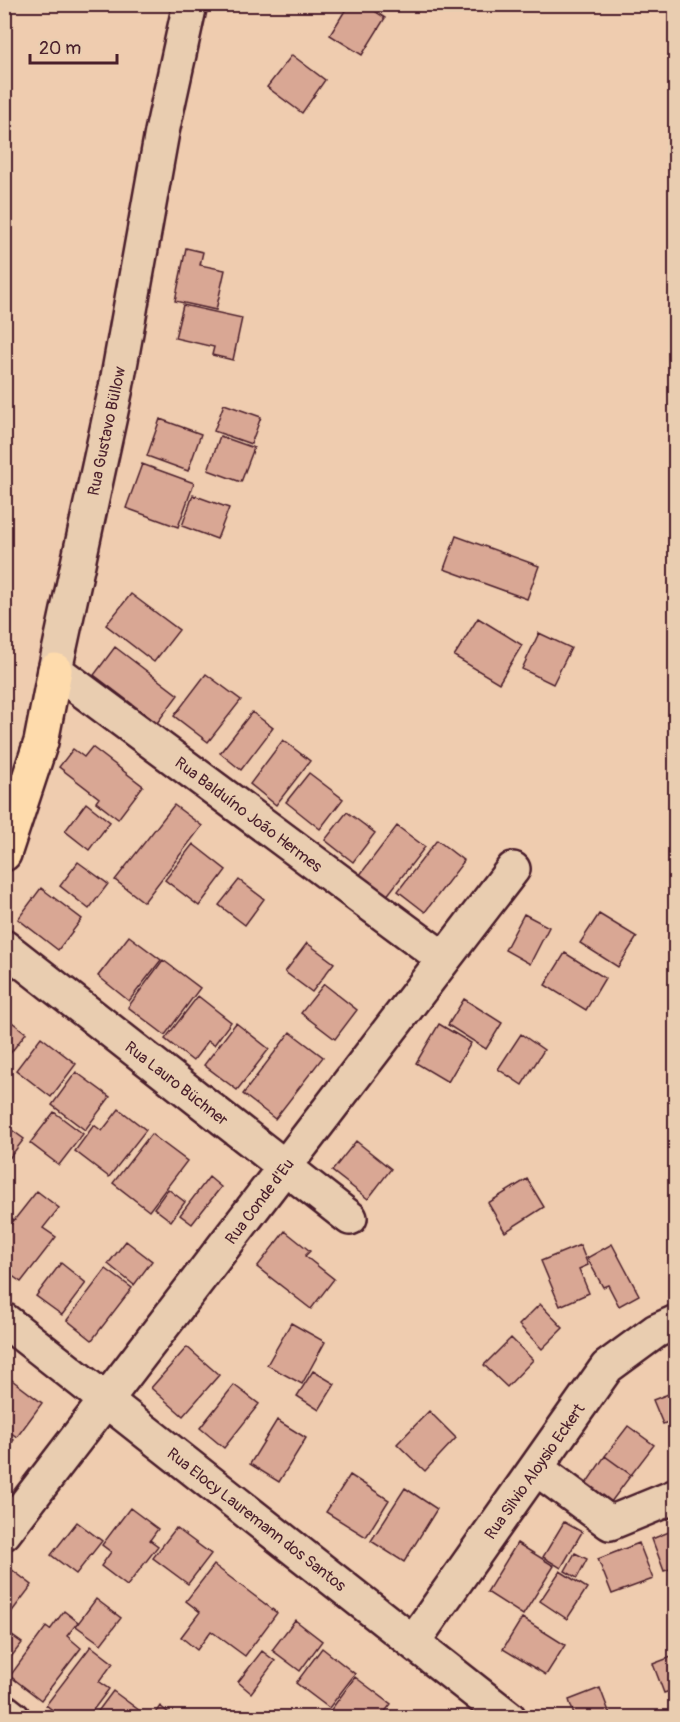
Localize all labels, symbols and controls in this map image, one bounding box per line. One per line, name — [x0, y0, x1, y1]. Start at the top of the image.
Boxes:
scale bar — [30, 27, 117, 65]
text: 20 m — [39, 37, 81, 60]
street label: Rua Gustavo Büllow — [84, 365, 130, 498]
street label: Rua Balduíno João Hermes — [171, 753, 326, 877]
street label: Rua Lauro Büchner — [121, 1037, 232, 1130]
street label: Rua Conde d'Eu — [221, 1155, 299, 1248]
street label: Rua Silvio Aloysio Eckert — [480, 1399, 590, 1543]
street label: Rua Elocy Lauremann dos Santos — [163, 1444, 350, 1596]

